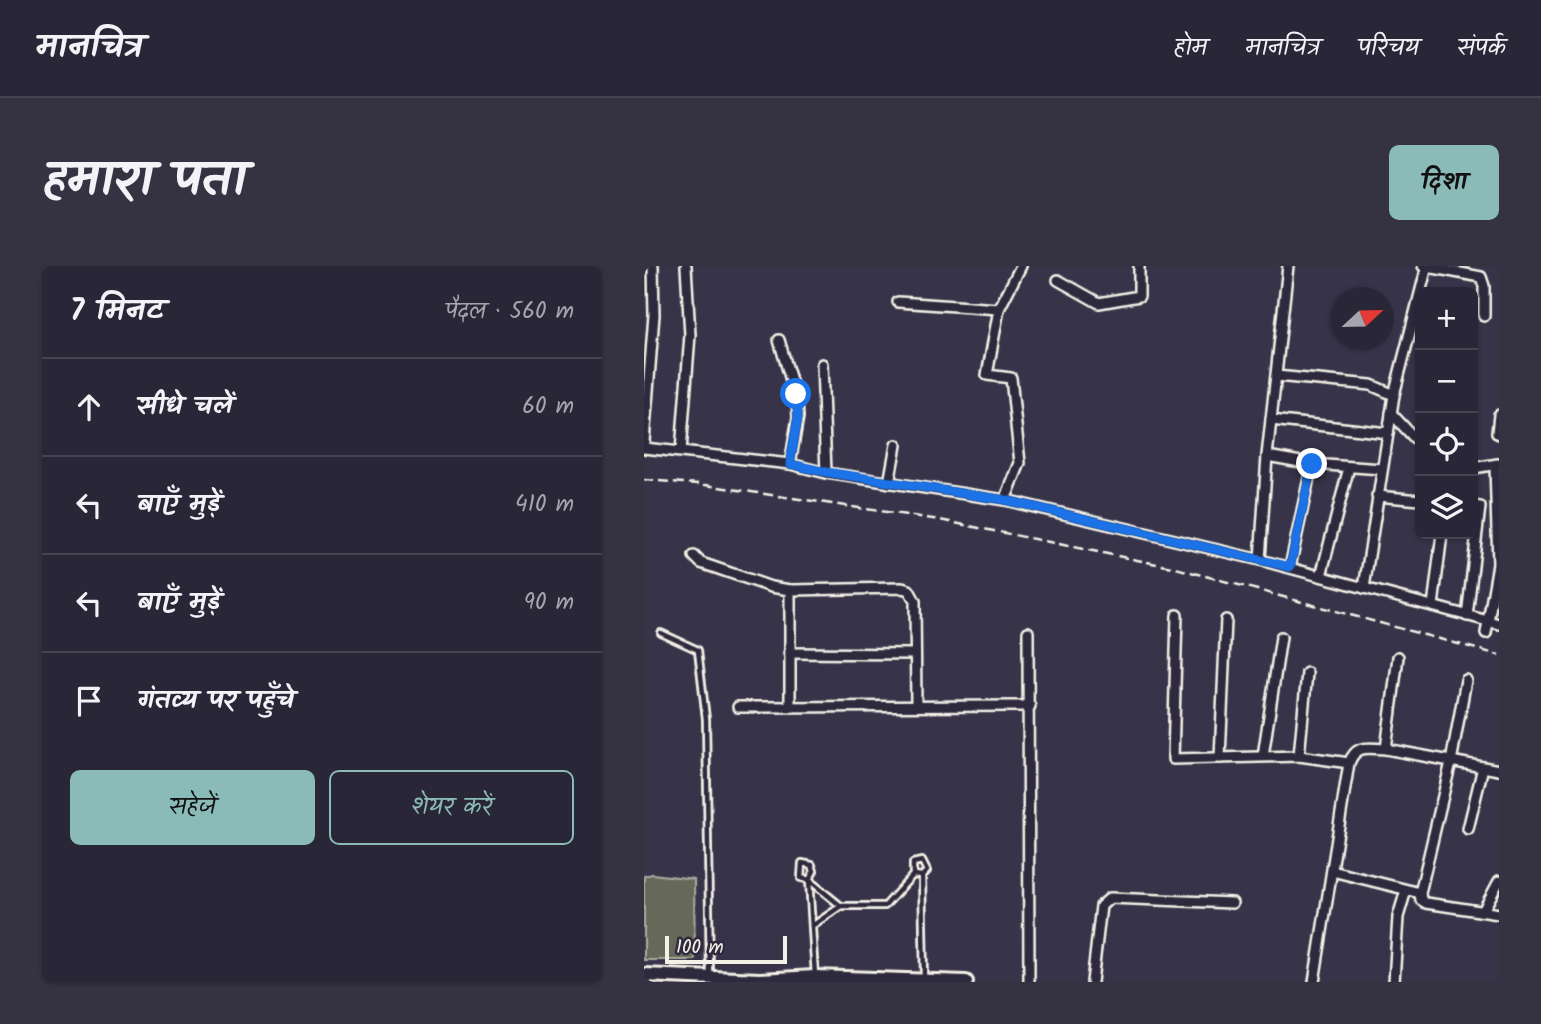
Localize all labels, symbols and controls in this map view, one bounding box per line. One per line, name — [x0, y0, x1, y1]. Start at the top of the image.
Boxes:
text: मानचित्र — [35, 22, 143, 75]
text: होम — [1174, 29, 1207, 68]
text: मानचित्र — [1245, 29, 1320, 68]
text: परिचय — [1358, 29, 1419, 68]
text: संपर्क — [1457, 29, 1506, 68]
text: हमारा पता — [42, 143, 246, 221]
button: दिशा — [1389, 145, 1499, 220]
north arrow — [1331, 287, 1394, 350]
map controls — [1415, 287, 1478, 539]
button: + — [1415, 287, 1478, 350]
text: 7 मिनट — [70, 288, 164, 336]
text: पैदल · 560 m — [445, 294, 574, 330]
button: − — [1415, 350, 1478, 413]
route start — [780, 378, 811, 409]
text: सीधे चलें — [137, 386, 233, 428]
icon: ahead — [70, 388, 108, 426]
text: 60 m — [522, 389, 574, 425]
button: locate — [1415, 413, 1478, 476]
route end — [1296, 448, 1327, 479]
button: layers — [1415, 476, 1478, 539]
text: बाएँ मुड़ें — [137, 484, 220, 526]
icon: left — [70, 486, 108, 524]
text: 410 m — [515, 487, 574, 523]
text: बाएँ मुड़ें — [137, 582, 220, 624]
icon: left — [70, 584, 108, 622]
text: 90 m — [524, 585, 574, 621]
text: गंतव्य पर पहुँचे — [137, 680, 294, 722]
icon: arrive — [70, 682, 108, 720]
button: सहेजें — [70, 770, 315, 845]
button: शेयर करें — [329, 770, 574, 845]
scale bar — [665, 933, 788, 965]
text: 100 m — [676, 933, 724, 963]

